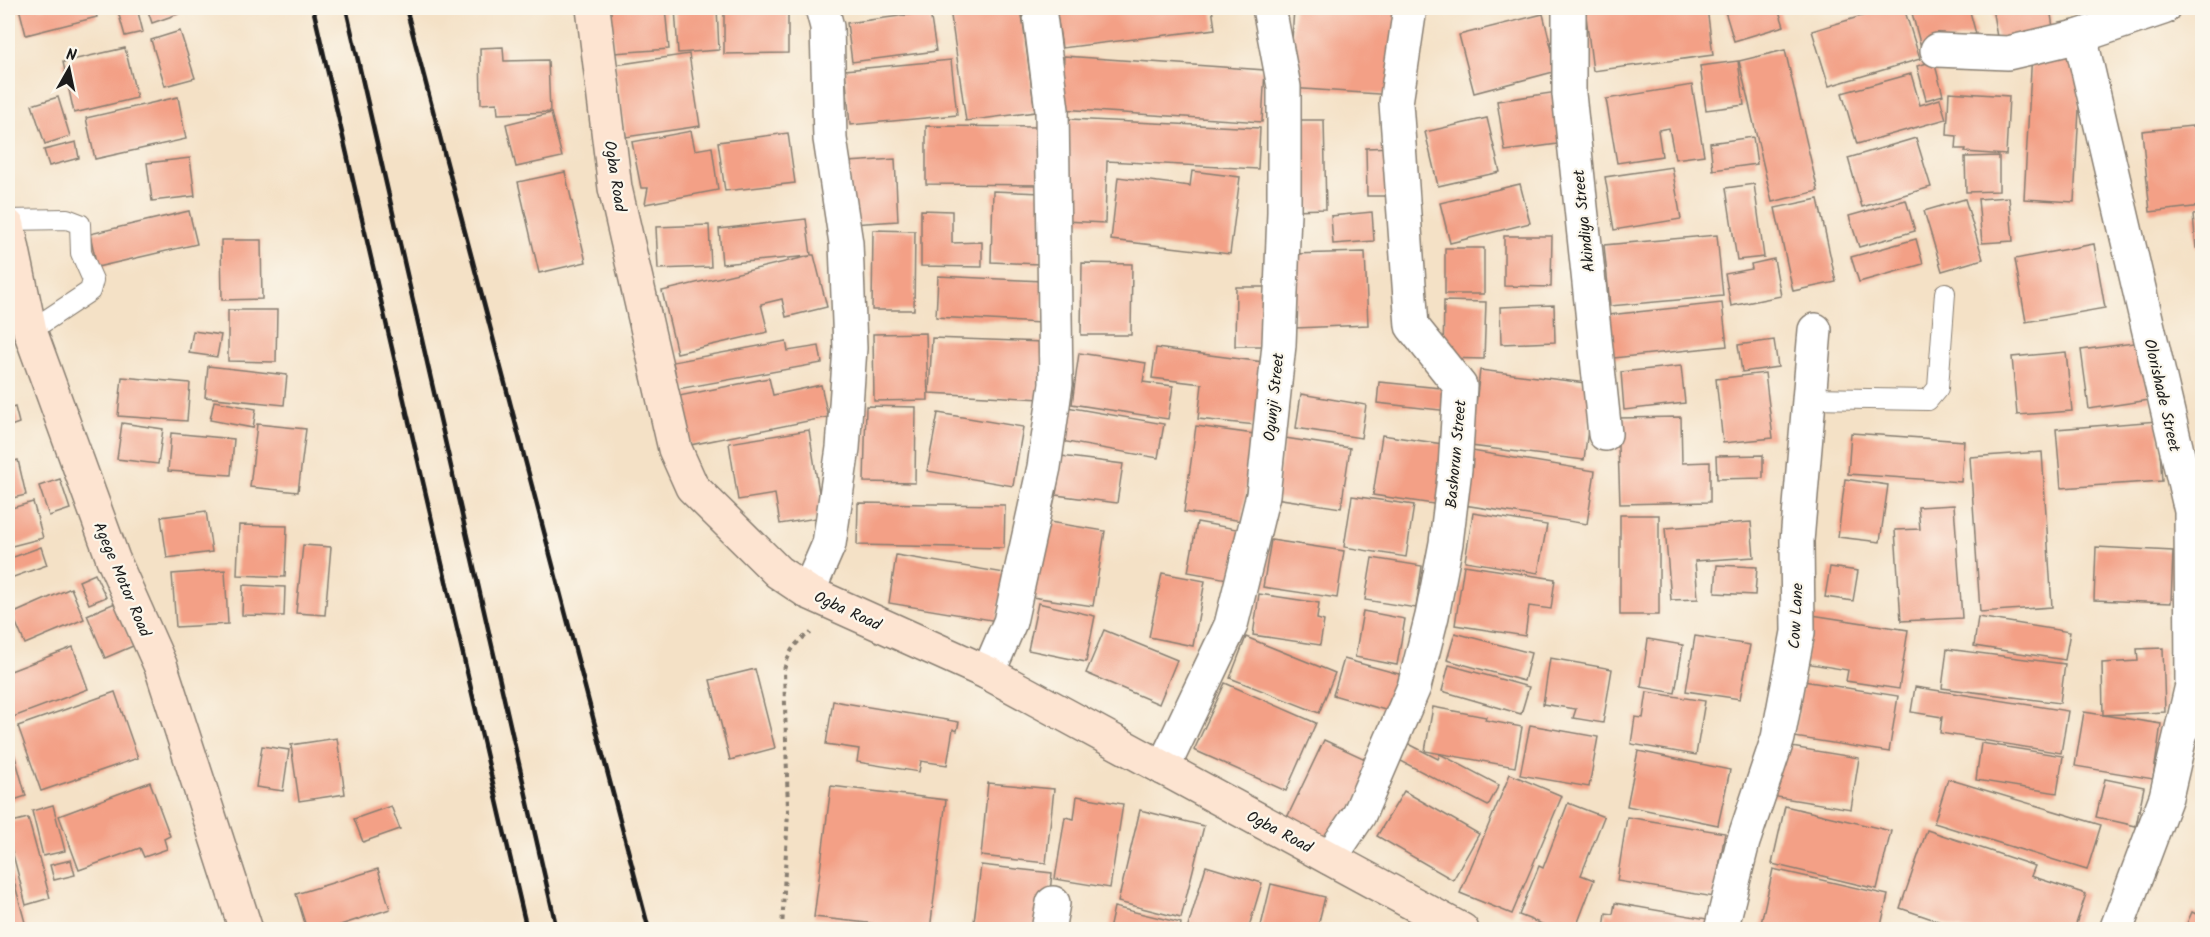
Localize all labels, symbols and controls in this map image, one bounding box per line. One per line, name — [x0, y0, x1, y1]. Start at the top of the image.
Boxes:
north arrow — [39, 39, 99, 99]
text: N — [64, 43, 78, 69]
street label: Ogba Road — [597, 139, 633, 215]
street label: Akindiya Street — [1567, 167, 1602, 274]
street label: Olorishade Street — [2136, 336, 2187, 455]
street label: Ogunji Street — [1257, 351, 1292, 442]
street label: Bashorun Street — [1439, 398, 1474, 509]
street label: Agege Motor Road — [86, 518, 158, 642]
street label: Cow Lane — [1782, 582, 1811, 650]
street label: Ogba Road — [810, 585, 886, 638]
street label: Ogba Road — [1242, 804, 1318, 861]

